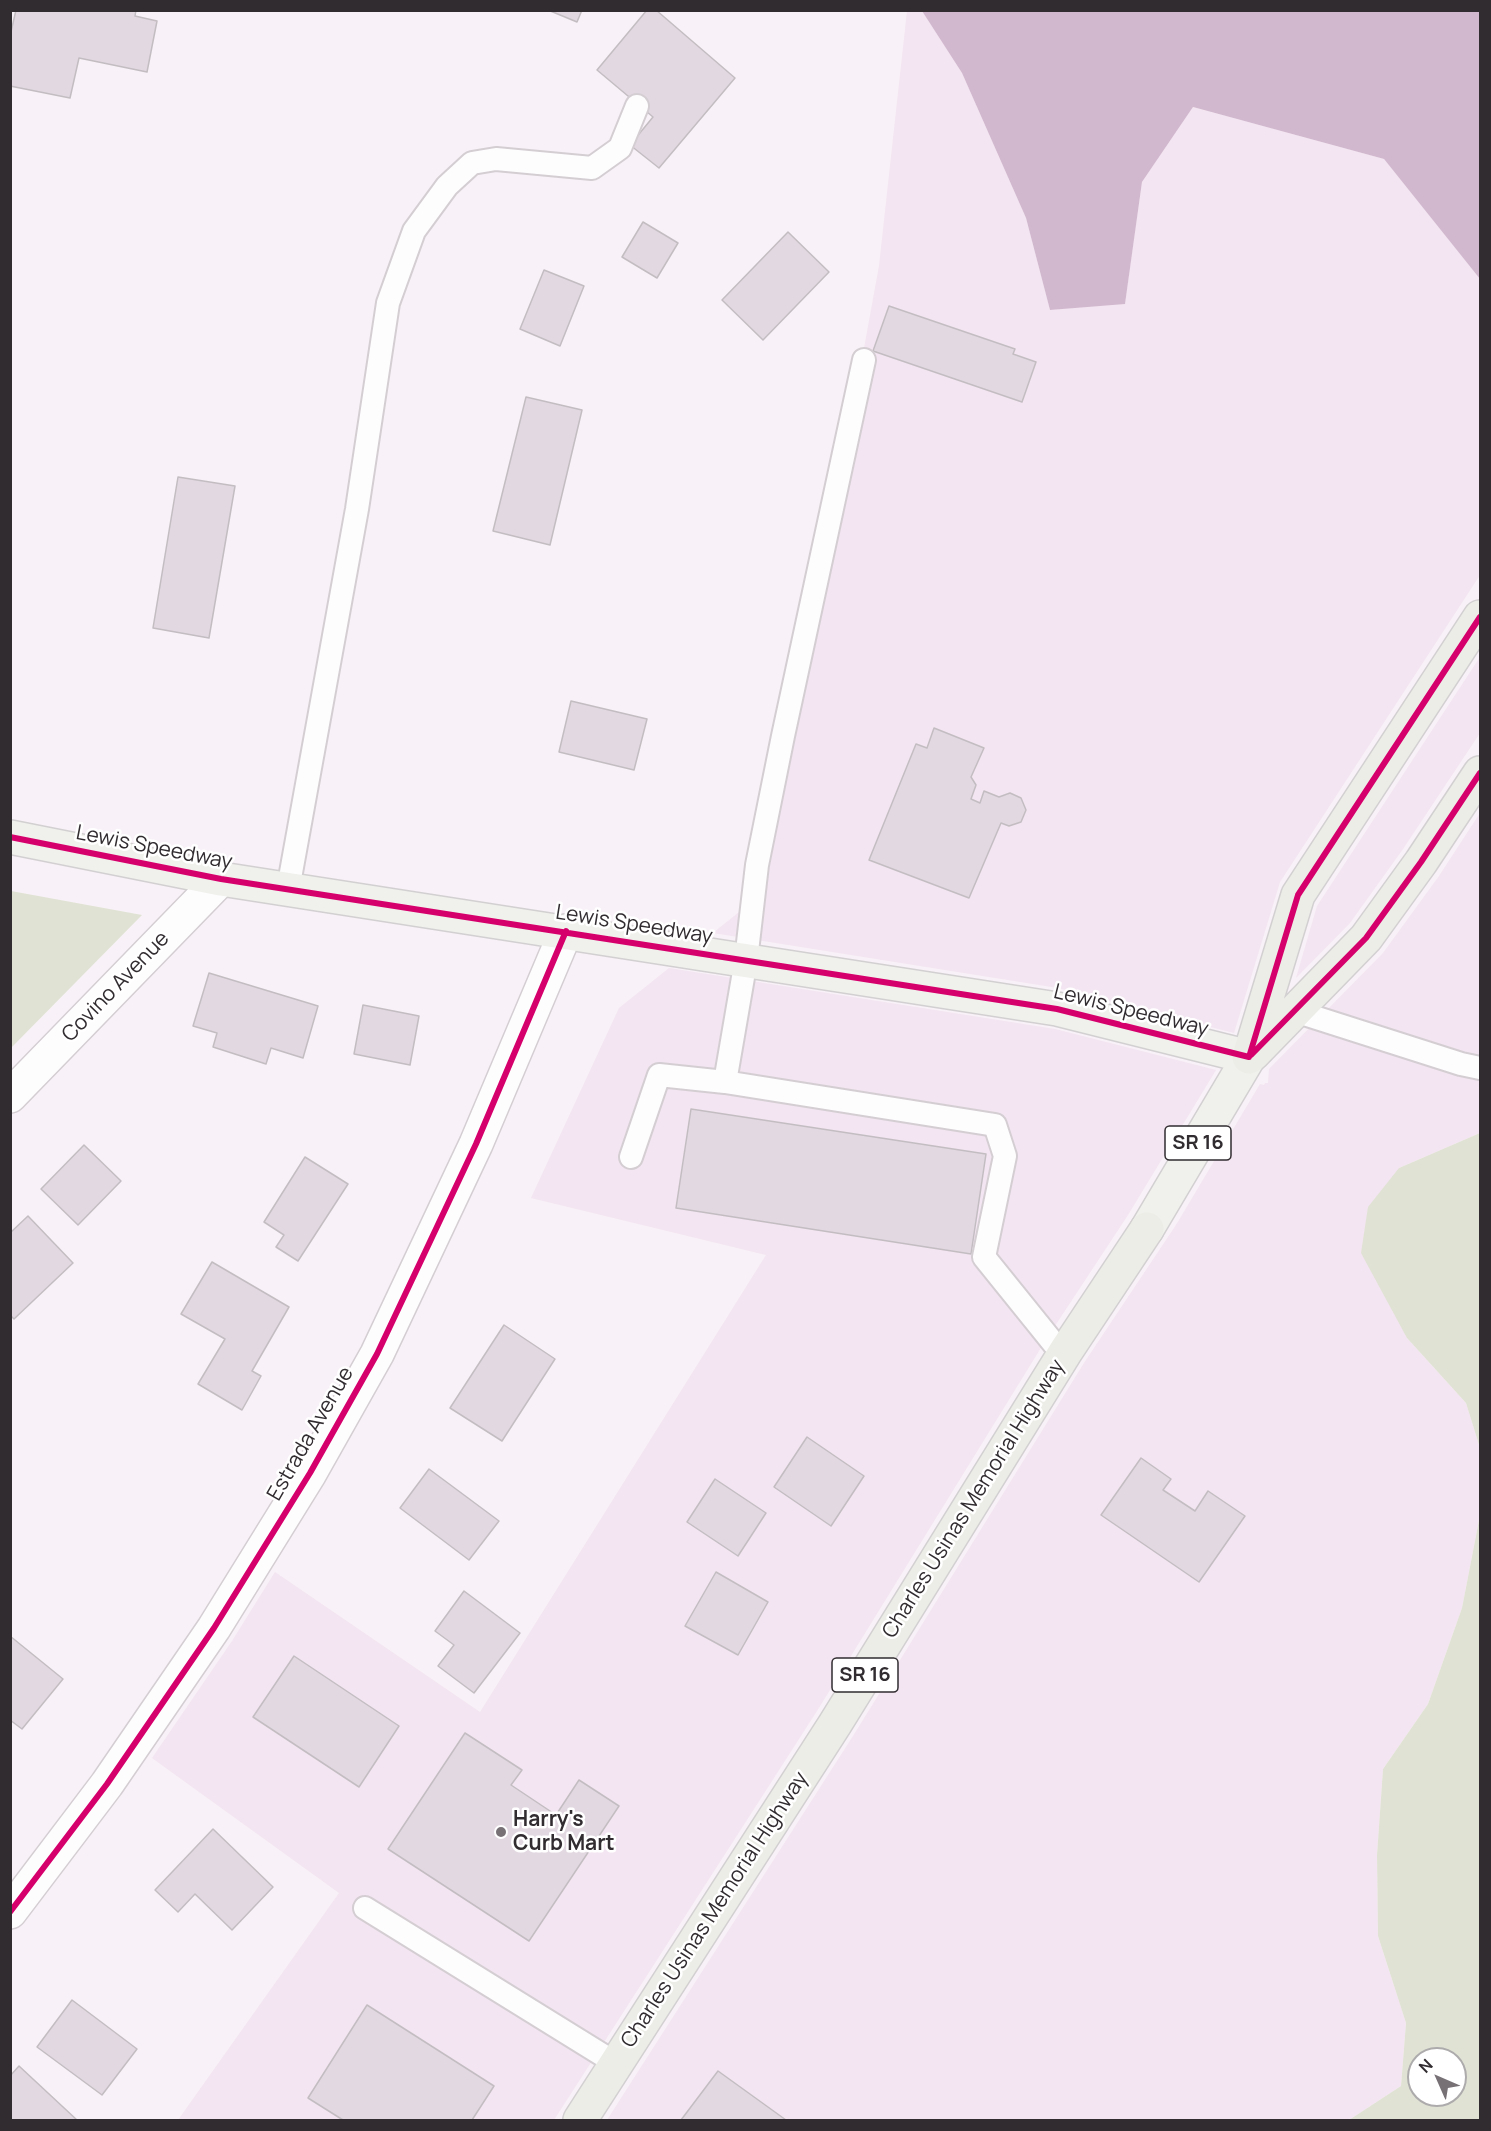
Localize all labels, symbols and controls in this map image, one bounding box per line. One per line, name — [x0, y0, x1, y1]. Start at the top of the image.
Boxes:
street label: Lewis Speedway — [74, 820, 234, 876]
street label: Lewis Speedway — [554, 900, 714, 950]
street label: Covino Avenue — [57, 927, 175, 1047]
street label: Lewis Speedway — [1051, 980, 1211, 1042]
road number: SR 16 — [1165, 1126, 1231, 1160]
street label: Charles Usinas Memorial Highway — [877, 1355, 1071, 1643]
street label: Estrada Avenue — [262, 1363, 360, 1505]
road number: SR 16 — [832, 1658, 898, 1692]
street label: Charles Usinas Memorial Highway — [616, 1767, 814, 2053]
place label: Harry's Curb Mart — [513, 1807, 615, 1857]
marker: Harry's Curb Mart — [494, 1825, 508, 1839]
north arrow — [1407, 2047, 1467, 2107]
text: N — [1414, 2054, 1438, 2078]

